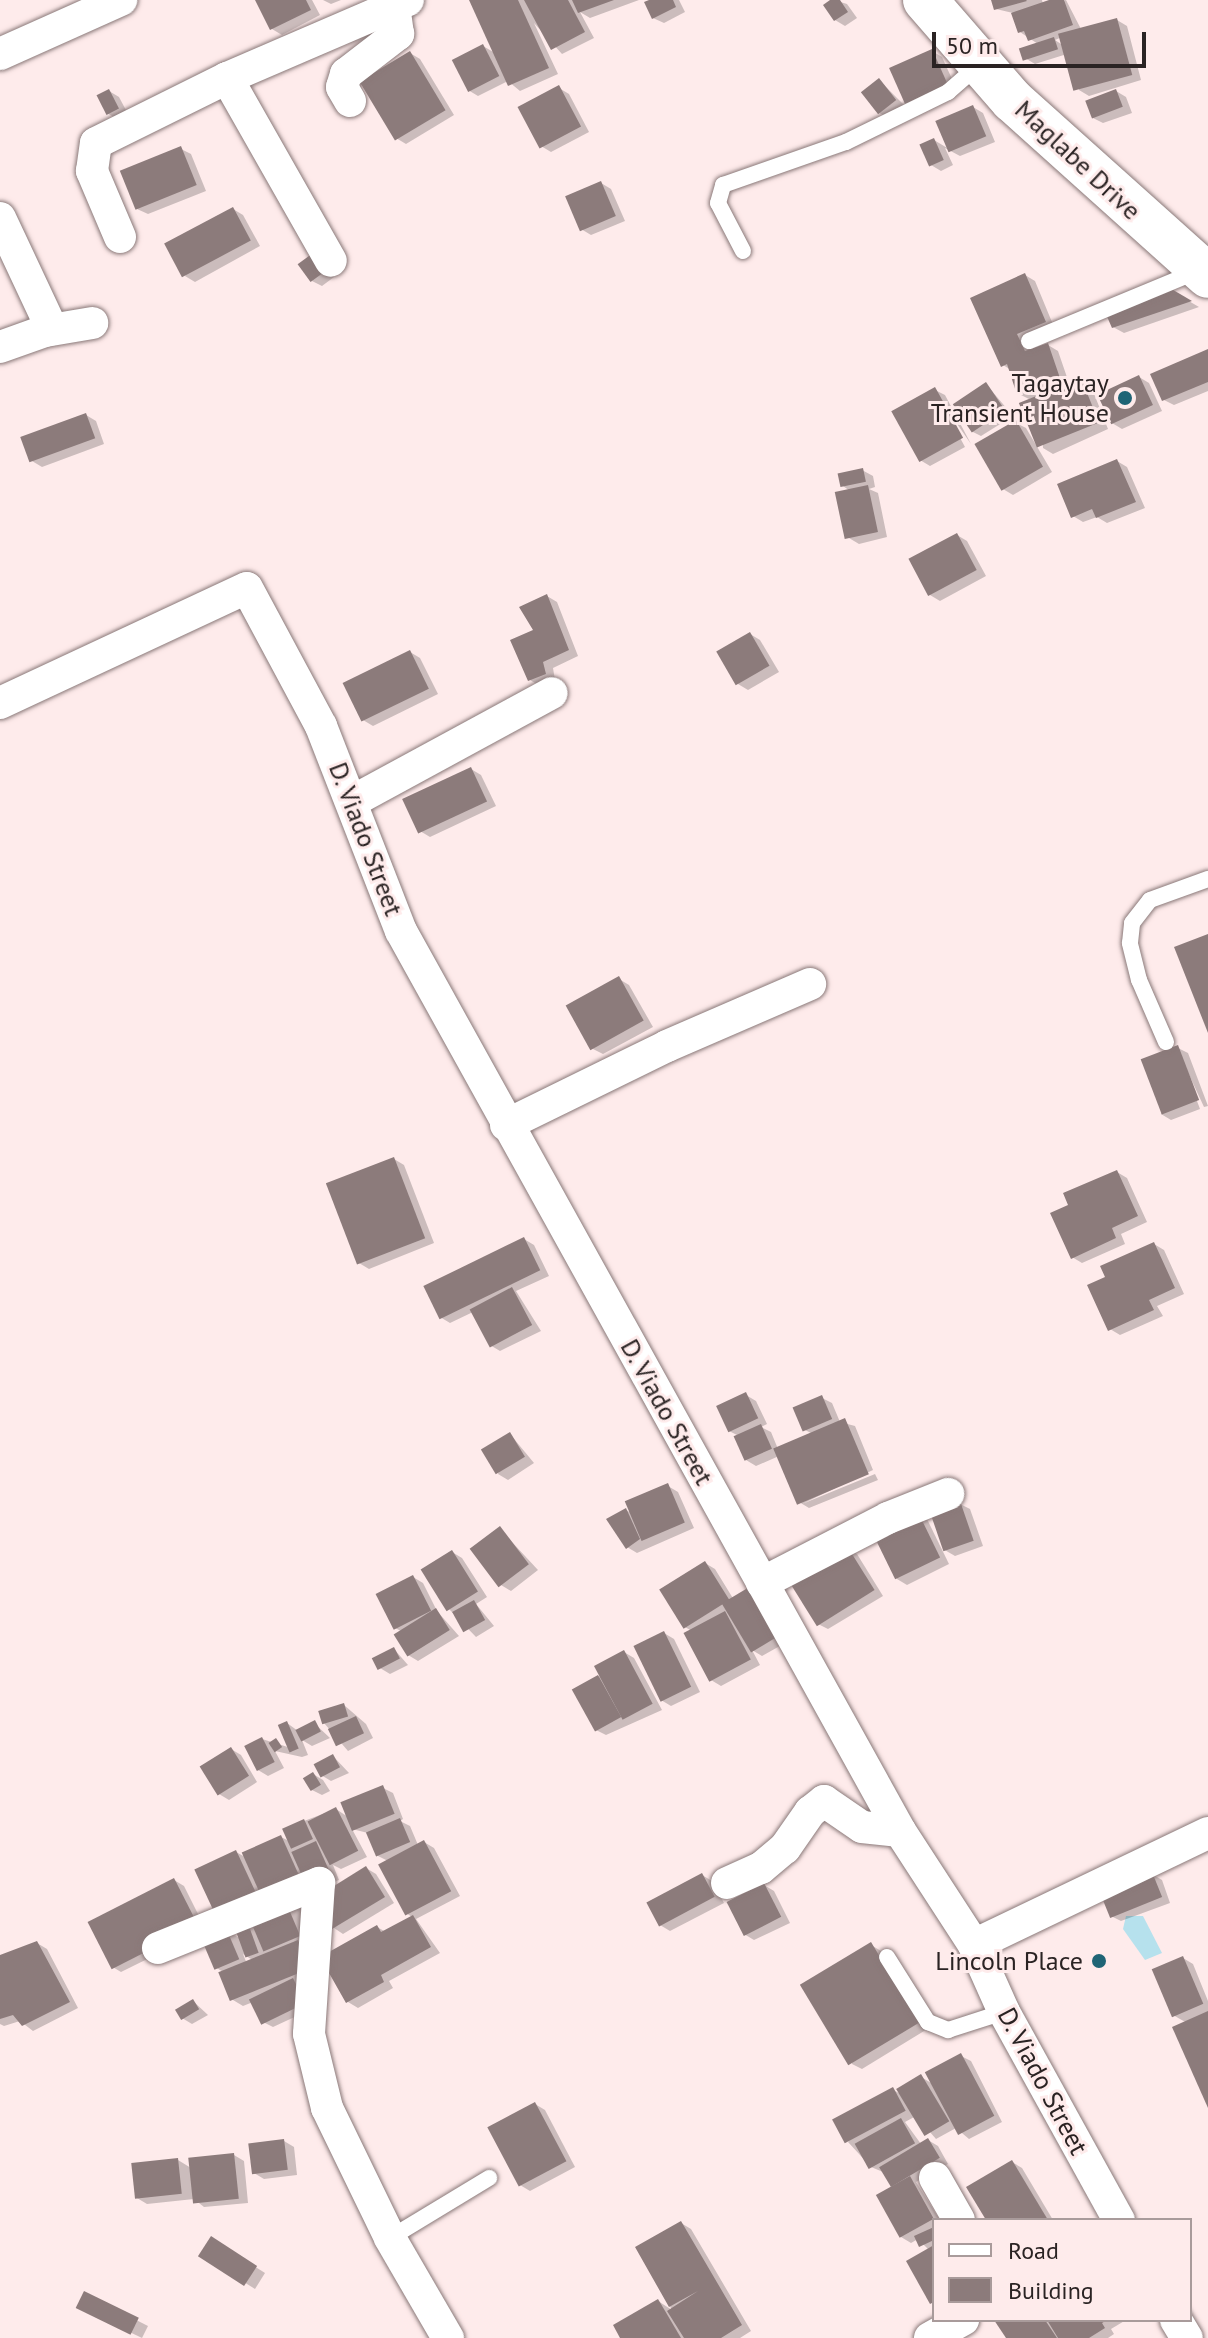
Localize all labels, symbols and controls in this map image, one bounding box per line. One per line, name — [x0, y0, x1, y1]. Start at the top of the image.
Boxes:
scale bar — [936, 16, 1150, 66]
text: 50 m — [946, 30, 998, 61]
street label: Maglabe Drive — [1009, 94, 1147, 226]
place label: Tagaytay Transient House — [931, 367, 1109, 428]
marker: Tagaytay Transient House — [1116, 389, 1134, 407]
street label: D. Viado Street — [322, 757, 410, 921]
street label: D. Viado Street — [613, 1332, 721, 1492]
place label: Lincoln Place — [935, 1945, 1083, 1977]
marker: Lincoln Place — [1090, 1952, 1108, 1970]
street label: D. Viado Street — [991, 2001, 1095, 2161]
legend — [932, 2218, 1192, 2322]
text: Road — [1008, 2235, 1059, 2266]
text: Building — [1008, 2275, 1094, 2306]

